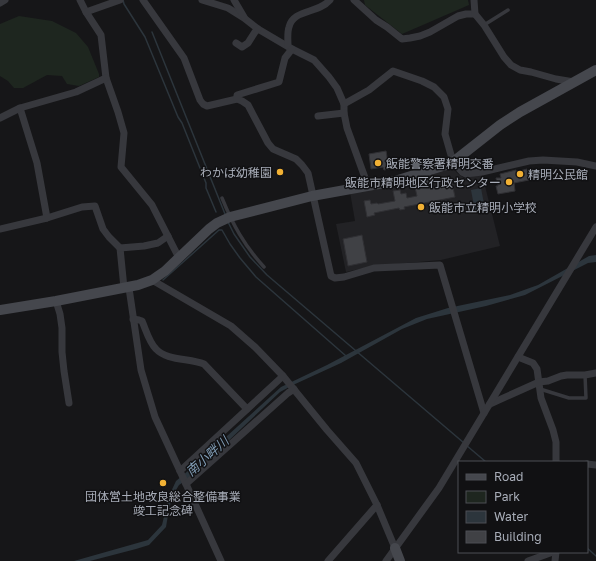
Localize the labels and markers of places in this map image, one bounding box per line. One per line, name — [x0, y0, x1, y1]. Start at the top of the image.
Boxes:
place label: 飯能警察署精明交番 — [386, 156, 494, 171]
marker: 飯能警察署精明交番 — [373, 158, 383, 168]
place label: わかば幼稚園 — [200, 165, 272, 180]
marker: わかば幼稚園 — [275, 167, 285, 177]
place label: 精明公民館 — [528, 167, 588, 182]
marker: 精明公民館 — [515, 169, 525, 179]
place label: 飯能市精明地区行政センター — [345, 175, 501, 190]
marker: 飯能市精明地区行政センター — [504, 177, 514, 187]
place label: 飯能市立精明小学校 — [429, 200, 537, 215]
marker: 飯能市立精明小学校 — [416, 202, 426, 212]
marker: 団体営土地改良総合整備事業 竣工記念碑 — [158, 478, 168, 488]
place label: 団体営土地改良総合整備事業 竣工記念碑 — [85, 489, 241, 518]

